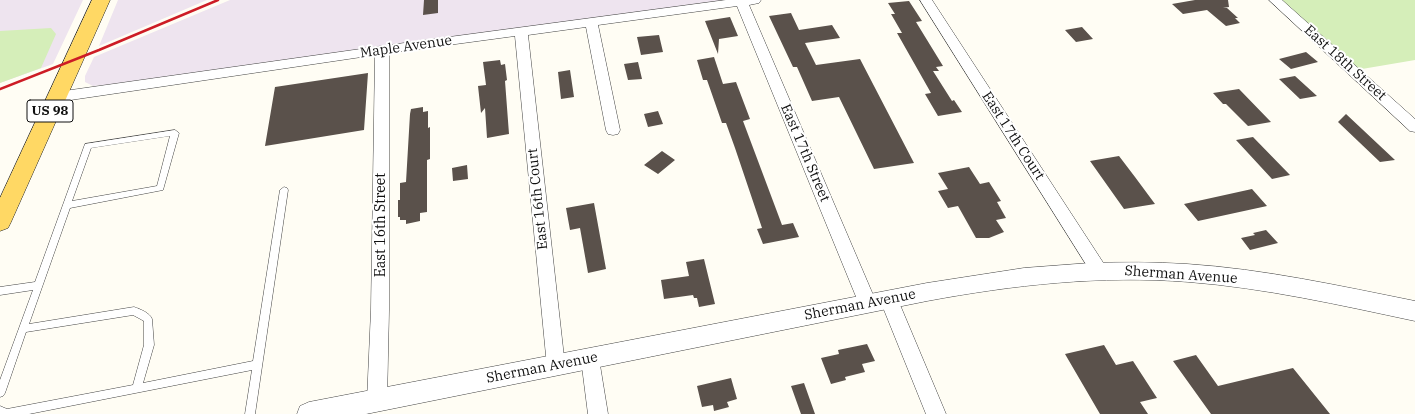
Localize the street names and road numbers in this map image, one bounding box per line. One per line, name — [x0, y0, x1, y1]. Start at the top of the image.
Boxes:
street label: East 18th Street — [1301, 22, 1389, 104]
street label: Maple Avenue — [359, 32, 453, 62]
street label: East 17th Court — [978, 89, 1048, 183]
road number: US 98 — [27, 100, 73, 122]
street label: East 17th Street — [777, 102, 833, 204]
street label: East 16th Court — [524, 147, 552, 251]
street label: East 16th Street — [373, 173, 389, 277]
street label: Sherman Avenue — [1124, 263, 1238, 287]
street label: Sherman Avenue — [803, 286, 917, 324]
street label: Sherman Avenue — [485, 349, 599, 387]

